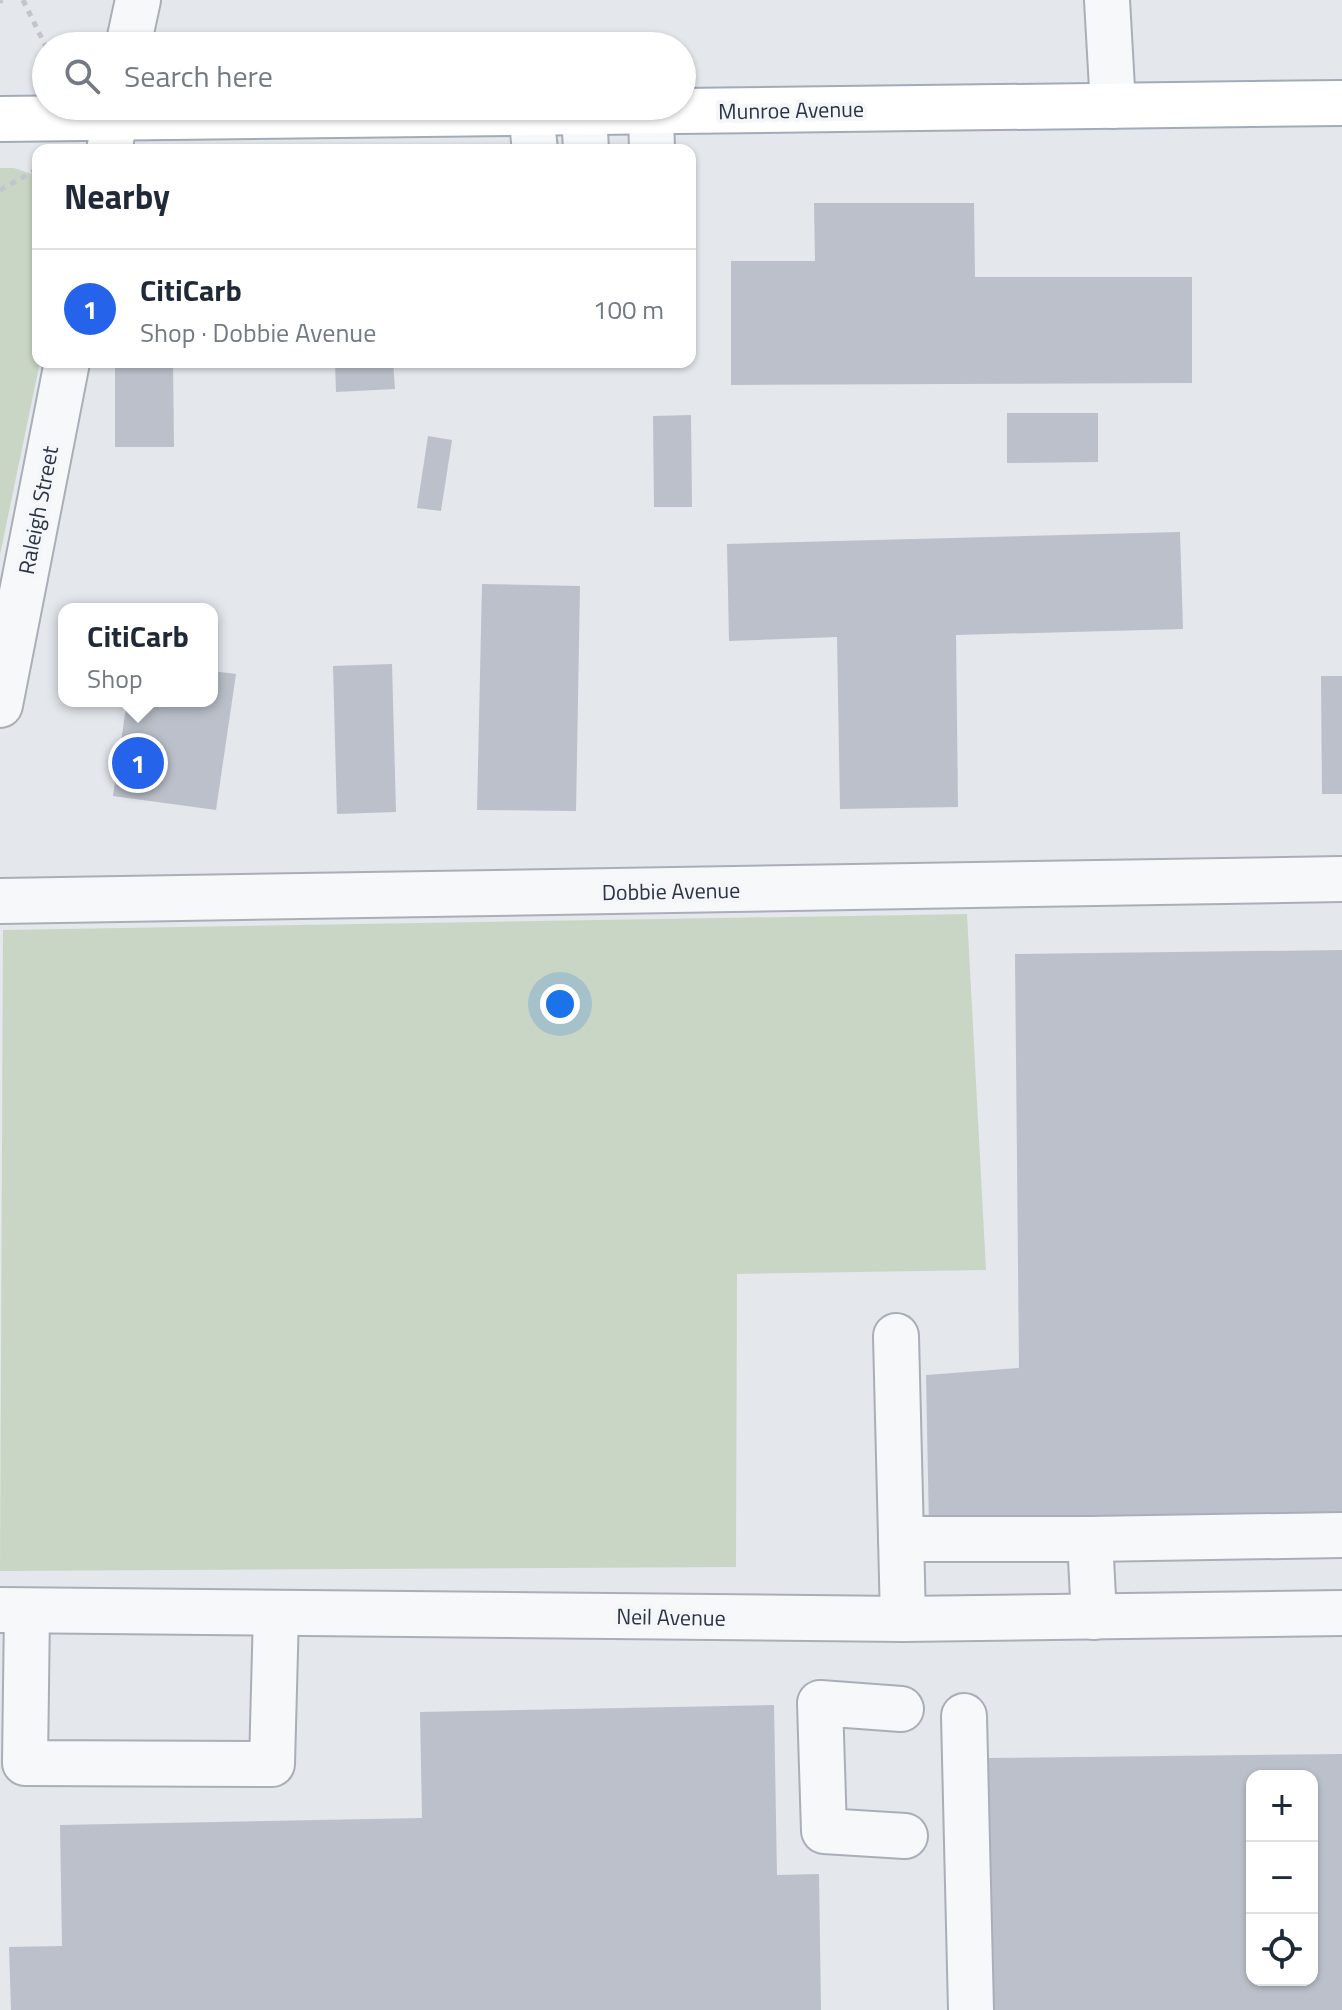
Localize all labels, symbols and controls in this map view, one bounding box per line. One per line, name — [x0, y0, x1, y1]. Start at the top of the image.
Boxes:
search box — [32, 32, 696, 120]
text: Search here — [124, 53, 273, 99]
icon: search — [60, 54, 104, 98]
street label: Munroe Avenue — [718, 92, 864, 128]
text: Nearby — [64, 170, 170, 222]
text: CitiCarb — [140, 267, 242, 313]
text: 1 — [83, 290, 97, 329]
text: 100 m — [593, 290, 664, 329]
text: Shop · Dobbie Avenue — [140, 313, 376, 352]
street label: Raleigh Street — [9, 443, 67, 577]
popup — [58, 603, 218, 707]
text: CitiCarb — [87, 613, 189, 659]
text: Shop — [87, 659, 143, 698]
pin: 1 — [112, 733, 164, 793]
street label: Dobbie Avenue — [601, 873, 741, 909]
your location — [540, 984, 580, 1024]
street label: Neil Avenue — [616, 1599, 726, 1635]
map controls — [1246, 1770, 1318, 1986]
button: + — [1246, 1770, 1318, 1842]
button: − — [1246, 1842, 1318, 1914]
button: locate — [1246, 1914, 1318, 1986]

